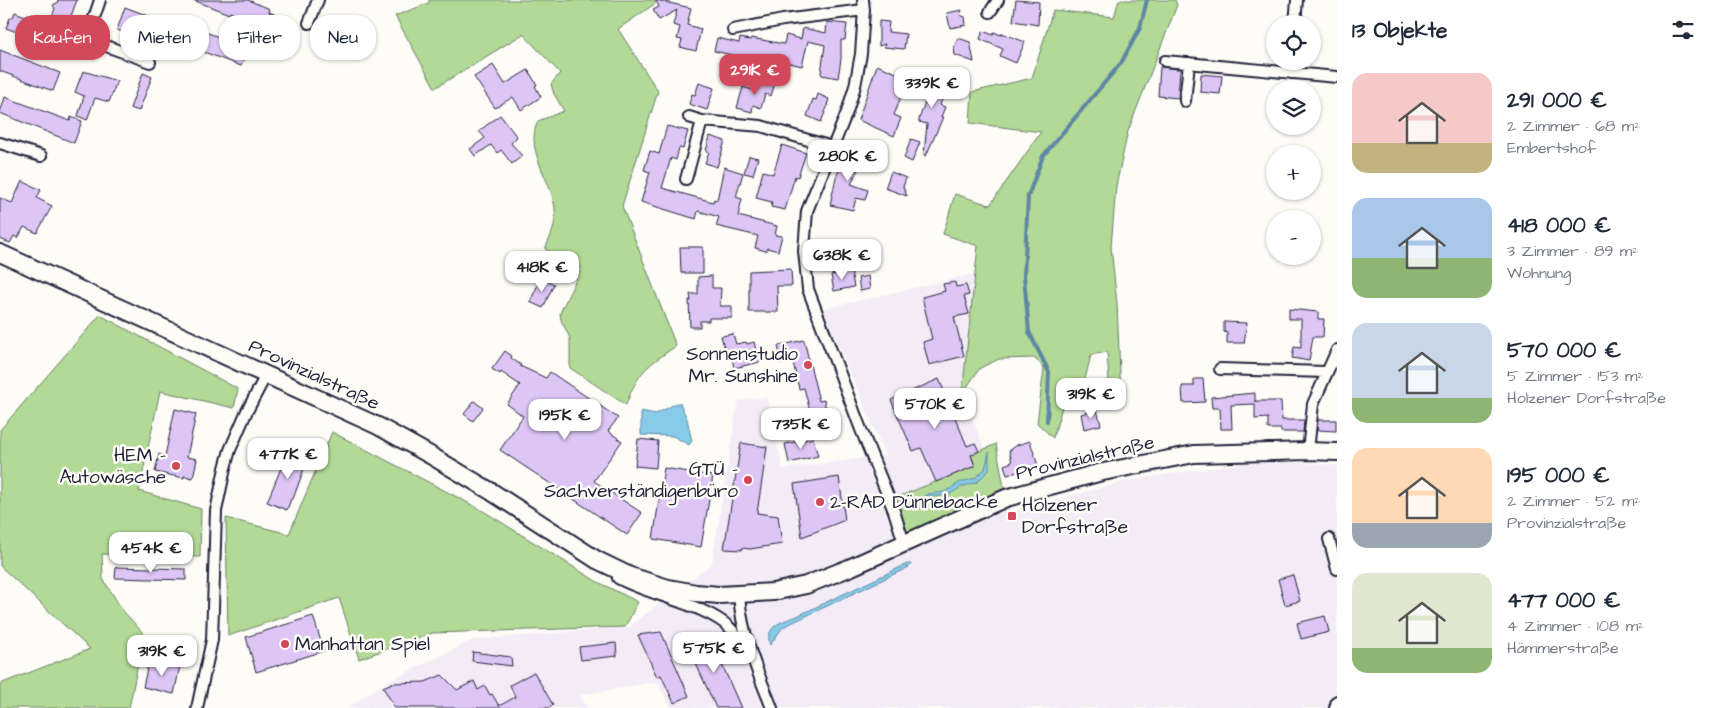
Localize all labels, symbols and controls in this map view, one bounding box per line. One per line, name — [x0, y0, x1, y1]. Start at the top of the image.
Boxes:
chip: Kaufen — [15, 15, 110, 60]
chip: Mieten — [120, 15, 209, 60]
chip: Filter — [219, 15, 300, 60]
chip: Neu — [310, 15, 376, 60]
map controls — [1266, 15, 1321, 265]
button: locate — [1266, 15, 1321, 70]
text: 13 Objekte — [1352, 16, 1447, 45]
icon: filters — [1669, 16, 1697, 44]
pin: 291K € — [714, 54, 796, 96]
text: 291K € — [730, 59, 780, 81]
pin: 339K € — [891, 66, 973, 109]
text: 339K € — [905, 72, 959, 94]
button: layers — [1266, 80, 1321, 135]
text: 291 000 € — [1507, 86, 1607, 115]
icon: home — [1392, 93, 1452, 153]
text: 2 Zimmer · 68 m² — [1507, 115, 1640, 137]
text: Embertshof — [1507, 137, 1596, 159]
pin: 280K € — [807, 140, 889, 182]
text: 280K € — [819, 145, 877, 167]
button: + — [1266, 145, 1321, 200]
button: − — [1266, 210, 1321, 265]
text: 418 000 € — [1507, 211, 1611, 240]
icon: home — [1392, 218, 1452, 278]
pin: 638K € — [801, 238, 883, 281]
text: 3 Zimmer · 89 m² — [1507, 240, 1638, 262]
text: 638K € — [813, 244, 871, 266]
pin: 418K € — [501, 250, 583, 293]
text: 418K € — [516, 256, 568, 278]
text: Wohnung — [1507, 262, 1571, 284]
street label: Provinzialstraße — [244, 333, 384, 417]
text: 570 000 € — [1507, 336, 1621, 365]
place label: Sonnenstudio Mr. Sunshine — [686, 341, 798, 390]
icon: home — [1392, 343, 1452, 403]
marker: Sonnenstudio Mr. Sunshine — [802, 359, 814, 371]
text: 5 Zimmer · 153 m² — [1507, 365, 1644, 387]
pin: 319K € — [1050, 378, 1132, 420]
text: 319K € — [1067, 383, 1115, 405]
text: Holzener Dorfstraße — [1507, 387, 1666, 409]
pin: 570K € — [894, 388, 976, 430]
text: 570K € — [905, 393, 965, 415]
pin: 195K € — [524, 398, 606, 441]
text: 195K € — [539, 404, 591, 426]
pin: 735K € — [760, 408, 842, 450]
text: 735K € — [772, 413, 830, 435]
street label: Provinzialstraße — [1013, 429, 1157, 487]
pin: 477K € — [247, 438, 329, 480]
place label: HEM - Autowäsche — [60, 442, 166, 491]
text: 477K € — [258, 443, 318, 465]
place label: GTÜ - Sachverständigenbüro — [544, 456, 738, 506]
marker: HEM - Autowäsche — [170, 460, 182, 472]
text: 195 000 € — [1507, 461, 1610, 490]
icon: home — [1392, 468, 1452, 528]
marker: GTÜ - Sachverständigenbüro — [742, 474, 754, 486]
place label: 2-RAD Dünnebacke — [830, 489, 998, 516]
text: 2 Zimmer · 52 m² — [1507, 490, 1640, 512]
place label: Holzener Dorfstraße — [1022, 492, 1128, 541]
marker: 2-RAD Dünnebacke — [814, 496, 826, 508]
marker: Holzener Dorfstraße — [1006, 510, 1018, 522]
text: Provinzialstraße — [1507, 512, 1626, 534]
pin: 454K € — [110, 532, 192, 574]
text: 454K € — [120, 537, 182, 559]
text: 477 000 € — [1507, 586, 1620, 615]
icon: home — [1392, 593, 1452, 653]
text: 4 Zimmer · 108 m² — [1507, 615, 1644, 637]
place label: Manhattan Spiel — [295, 631, 430, 658]
pin: 575K € — [673, 632, 755, 674]
pin: 319K € — [121, 634, 203, 677]
text: 575K € — [683, 637, 745, 659]
text: Hämmerstraße — [1507, 637, 1619, 659]
marker: Manhattan Spiel — [279, 638, 291, 650]
text: 319K € — [138, 640, 186, 662]

